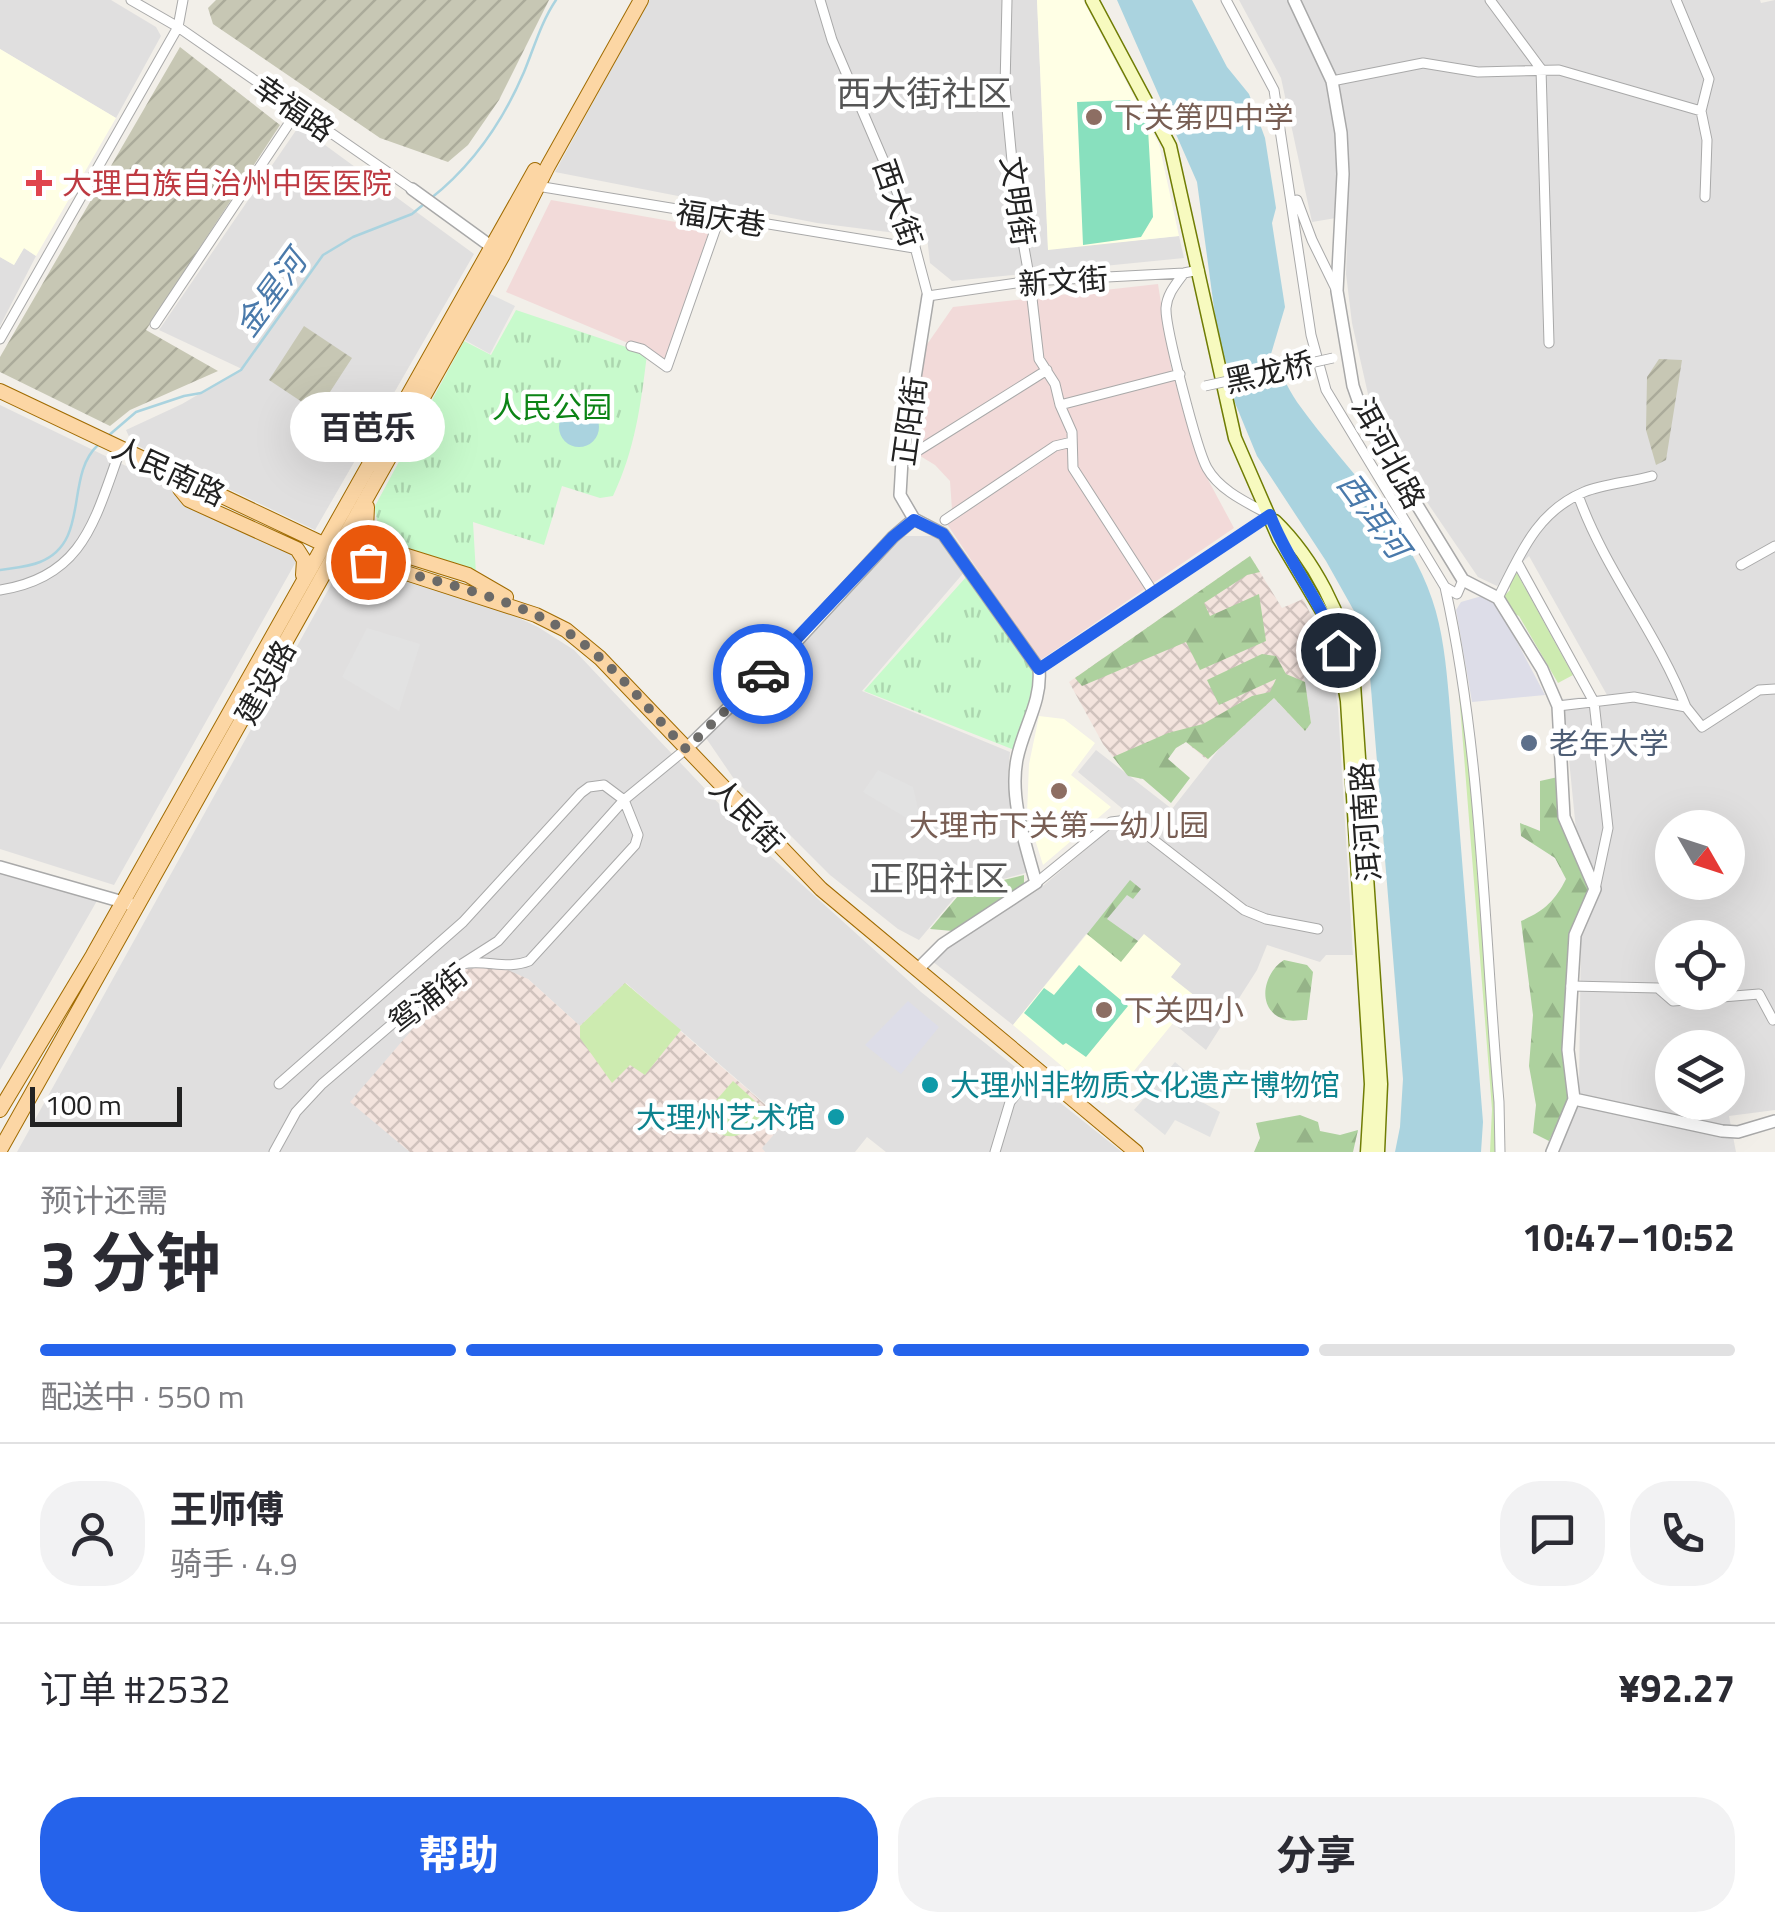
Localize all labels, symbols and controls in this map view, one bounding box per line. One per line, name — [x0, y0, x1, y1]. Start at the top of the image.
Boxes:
street label: 幸福路 — [244, 63, 344, 153]
district label: 西大街社区 — [836, 66, 1012, 120]
place label: 下关第四中学 — [1114, 94, 1294, 140]
marker: 下关第四中学 — [1083, 106, 1105, 128]
street label: 西大街 — [862, 153, 934, 253]
street label: 文明街 — [989, 153, 1047, 249]
place label: 大理白族自治州中医医院 — [62, 160, 392, 206]
marker: 大理白族自治州中医医院 — [26, 170, 52, 196]
street label: 福庆巷 — [673, 188, 769, 248]
water label: 金星河 — [222, 235, 321, 346]
street label: 新文街 — [1017, 255, 1109, 307]
street label: 黑龙桥 — [1220, 339, 1318, 405]
street label: 正阳街 — [880, 373, 938, 469]
park label: 人民公园 — [492, 384, 612, 430]
street label: 洱河北路 — [1341, 389, 1437, 517]
callout: 百芭乐 — [290, 392, 446, 462]
text: 百芭乐 — [319, 403, 416, 451]
street label: 人民南路 — [105, 425, 233, 517]
water label: 西洱河 — [1326, 462, 1425, 573]
pin — [326, 520, 411, 605]
icon: bag — [341, 535, 396, 590]
pin — [1296, 608, 1381, 693]
icon: home — [1311, 623, 1366, 678]
courier — [713, 624, 813, 724]
street label: 建设路 — [223, 631, 307, 733]
icon: car — [736, 647, 791, 702]
place label: 老年大学 — [1549, 720, 1669, 766]
marker: 老年大学 — [1518, 732, 1540, 754]
street label: 洱河南路 — [1338, 761, 1392, 883]
street label: 人民街 — [699, 767, 795, 863]
marker: 大理市下关第一幼儿园 — [1048, 780, 1070, 802]
place label: 大理市下关第一幼儿园 — [909, 802, 1209, 848]
north arrow — [1655, 810, 1745, 900]
map controls — [1655, 810, 1745, 1120]
district label: 正阳社区 — [869, 851, 1009, 905]
button: locate — [1655, 920, 1745, 1010]
street label: 鸳浦街 — [378, 952, 478, 1044]
place label: 下关四小 — [1124, 987, 1244, 1033]
marker: 下关四小 — [1093, 999, 1115, 1021]
button: layers — [1655, 1030, 1745, 1120]
place label: 大理州非物质文化遗产博物馆 — [950, 1062, 1340, 1108]
marker: 大理州非物质文化遗产博物馆 — [919, 1074, 941, 1096]
scale bar — [30, 1082, 182, 1126]
text: 100 m — [45, 1083, 122, 1126]
place label: 大理州艺术馆 — [636, 1094, 816, 1140]
marker: 大理州艺术馆 — [825, 1106, 847, 1128]
text: 预计还需 — [40, 1176, 168, 1224]
text: 10:47–10:52 — [1522, 1208, 1735, 1266]
text: 3 分钟 — [40, 1212, 221, 1311]
text: 配送中 · 550 m — [40, 1372, 245, 1420]
text: 王师傅 — [170, 1480, 284, 1538]
button: person — [40, 1481, 145, 1586]
button: chat — [1500, 1481, 1605, 1586]
button: phone — [1630, 1481, 1735, 1586]
text: 骑手 · 4.9 — [170, 1539, 298, 1587]
text: ¥92.27 — [1619, 1659, 1735, 1717]
text: 订单 #2532 — [40, 1660, 231, 1718]
button: 帮助 — [40, 1797, 878, 1912]
button: 分享 — [898, 1797, 1735, 1912]

